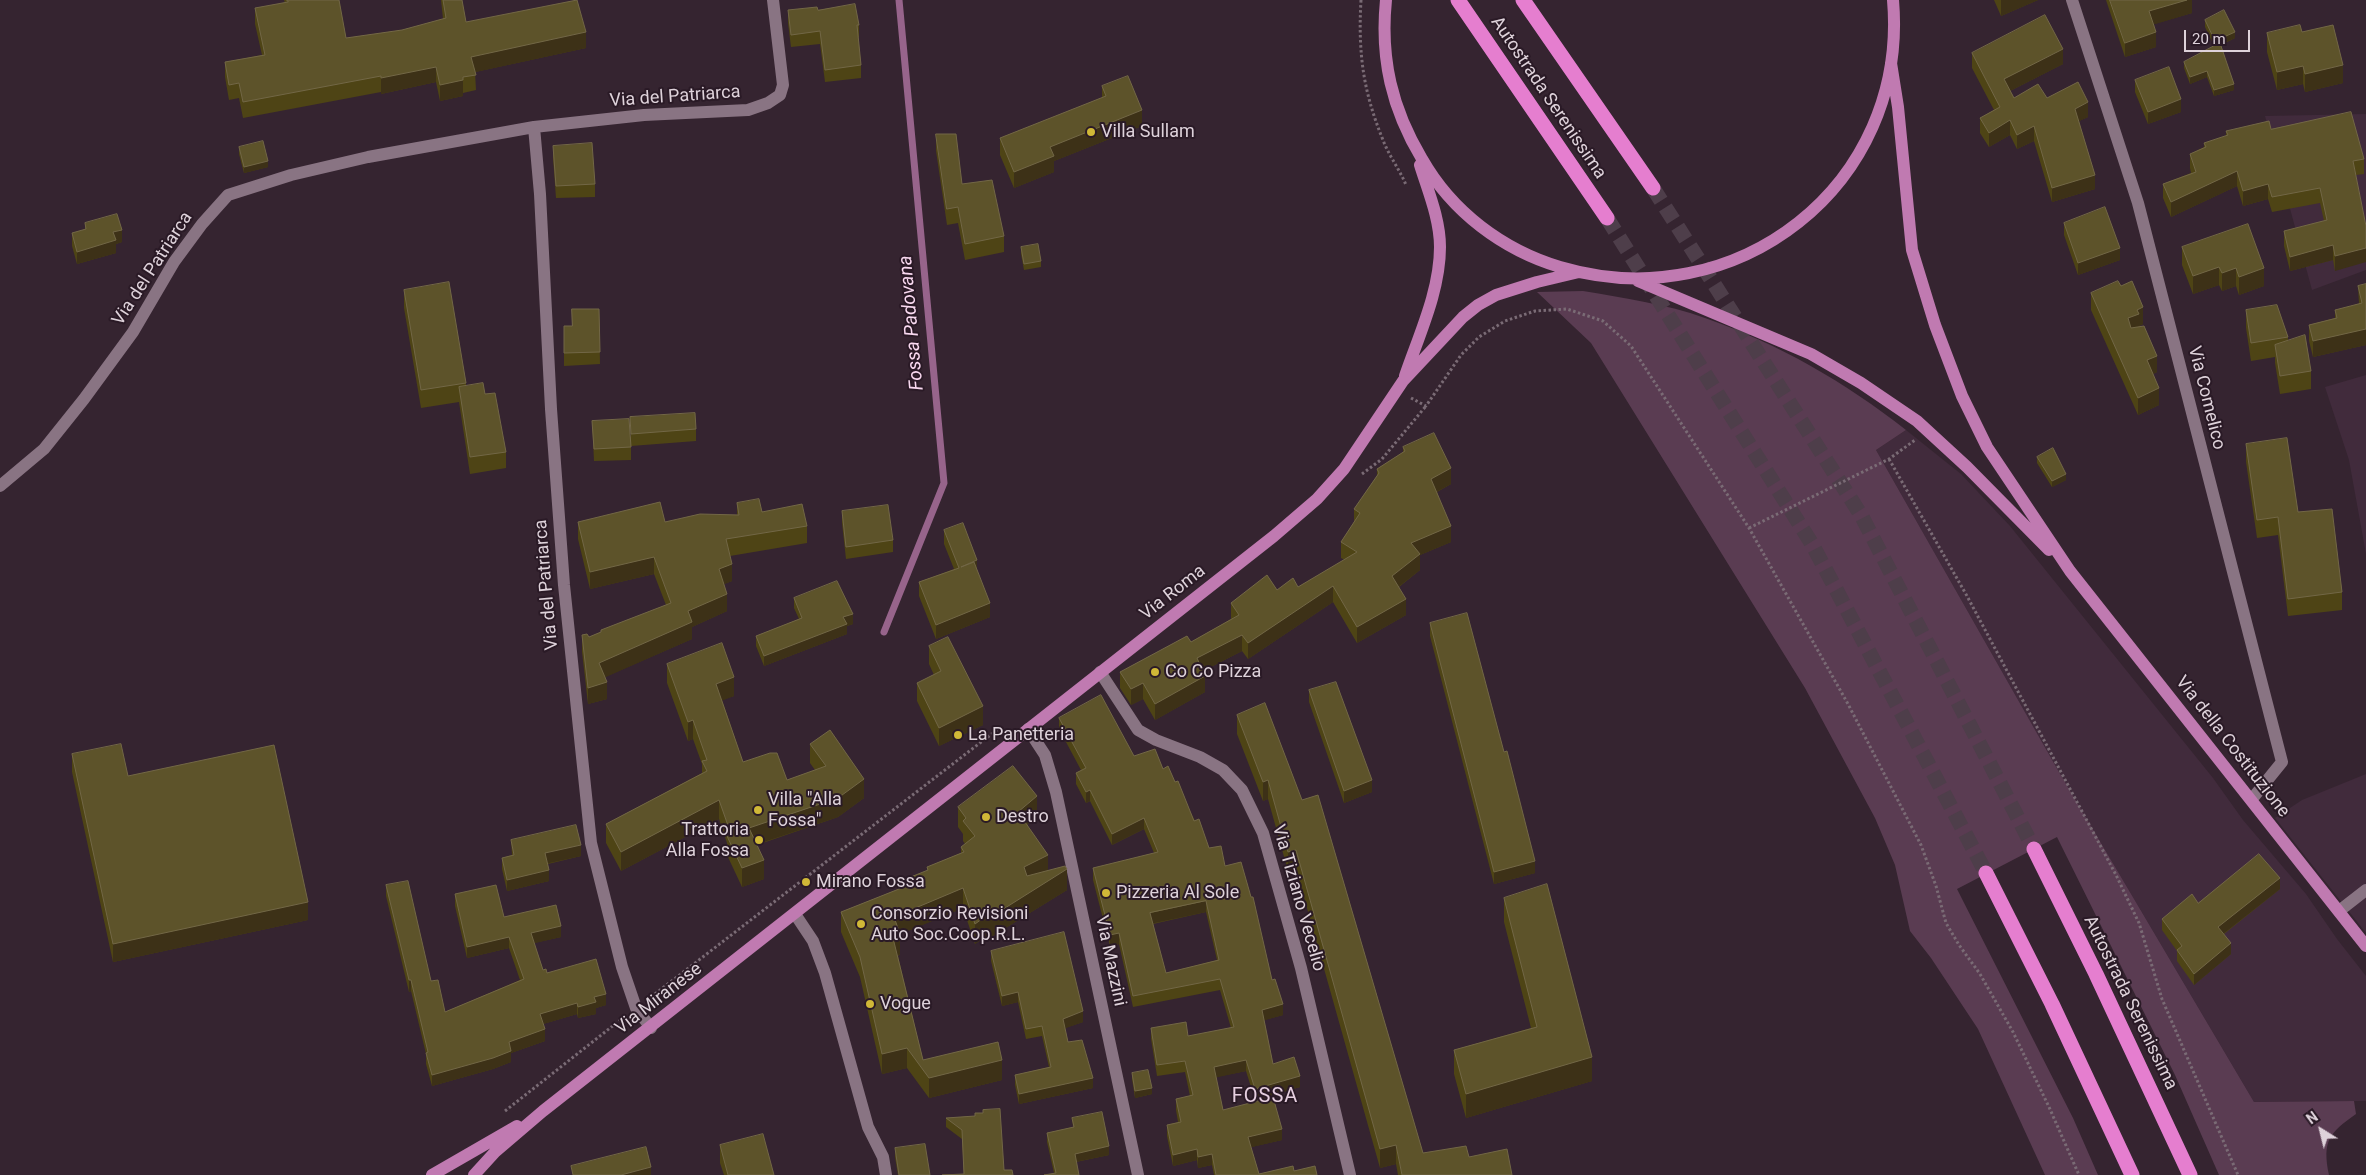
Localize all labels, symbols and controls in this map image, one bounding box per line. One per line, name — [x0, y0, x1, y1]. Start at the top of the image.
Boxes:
street label: Autostrada Serenissima — [1486, 13, 1610, 183]
scale bar — [2186, 20, 2252, 52]
text: 20 m — [2192, 30, 2226, 48]
street label: Via del Patriarca — [609, 82, 741, 112]
place label: Villa Sullam — [1101, 121, 1195, 143]
marker: Villa Sullam — [1085, 126, 1097, 138]
street label: Via del Patriarca — [108, 208, 198, 330]
water label: Fossa Padovana — [895, 254, 929, 392]
street label: Via Comelico — [2183, 344, 2229, 452]
street label: Via del Patriarca — [531, 519, 563, 651]
street label: Via Roma — [1136, 561, 1210, 625]
place label: Co Co Pizza — [1165, 661, 1261, 683]
marker: Co Co Pizza — [1149, 666, 1161, 678]
street label: Via della Costituzione — [2170, 672, 2294, 822]
place label: La Panetteria — [968, 724, 1074, 746]
marker: La Panetteria — [952, 729, 964, 741]
place label: Villa "Alla Fossa" — [768, 789, 842, 832]
marker: Villa "Alla Fossa" — [752, 804, 764, 816]
place label: Destro — [996, 806, 1049, 828]
marker: Destro — [980, 811, 992, 823]
place label: Trattoria Alla Fossa — [666, 819, 749, 862]
street label: Via Tiziano Vecelio — [1267, 822, 1329, 974]
marker: Trattoria Alla Fossa — [753, 834, 765, 846]
place label: Mirano Fossa — [816, 871, 925, 893]
marker: Mirano Fossa — [800, 876, 812, 888]
place label: Pizzeria Al Sole — [1116, 882, 1239, 904]
marker: Pizzeria Al Sole — [1100, 887, 1112, 899]
place label: Consorzio Revisioni Auto Soc.Coop.R.L. — [871, 903, 1028, 946]
street label: Autostrada Serenissima — [2078, 912, 2182, 1094]
street label: Via Mazzini — [1090, 914, 1130, 1008]
marker: Consorzio Revisioni Auto Soc.Coop.R.L. — [855, 918, 867, 930]
street label: Via Miranese — [611, 958, 707, 1040]
place label: Vogue — [880, 993, 931, 1015]
marker: Vogue — [864, 998, 876, 1010]
district label: FOSSA — [1231, 1085, 1299, 1109]
north arrow — [2296, 1105, 2346, 1155]
text: N — [2303, 1108, 2321, 1127]

